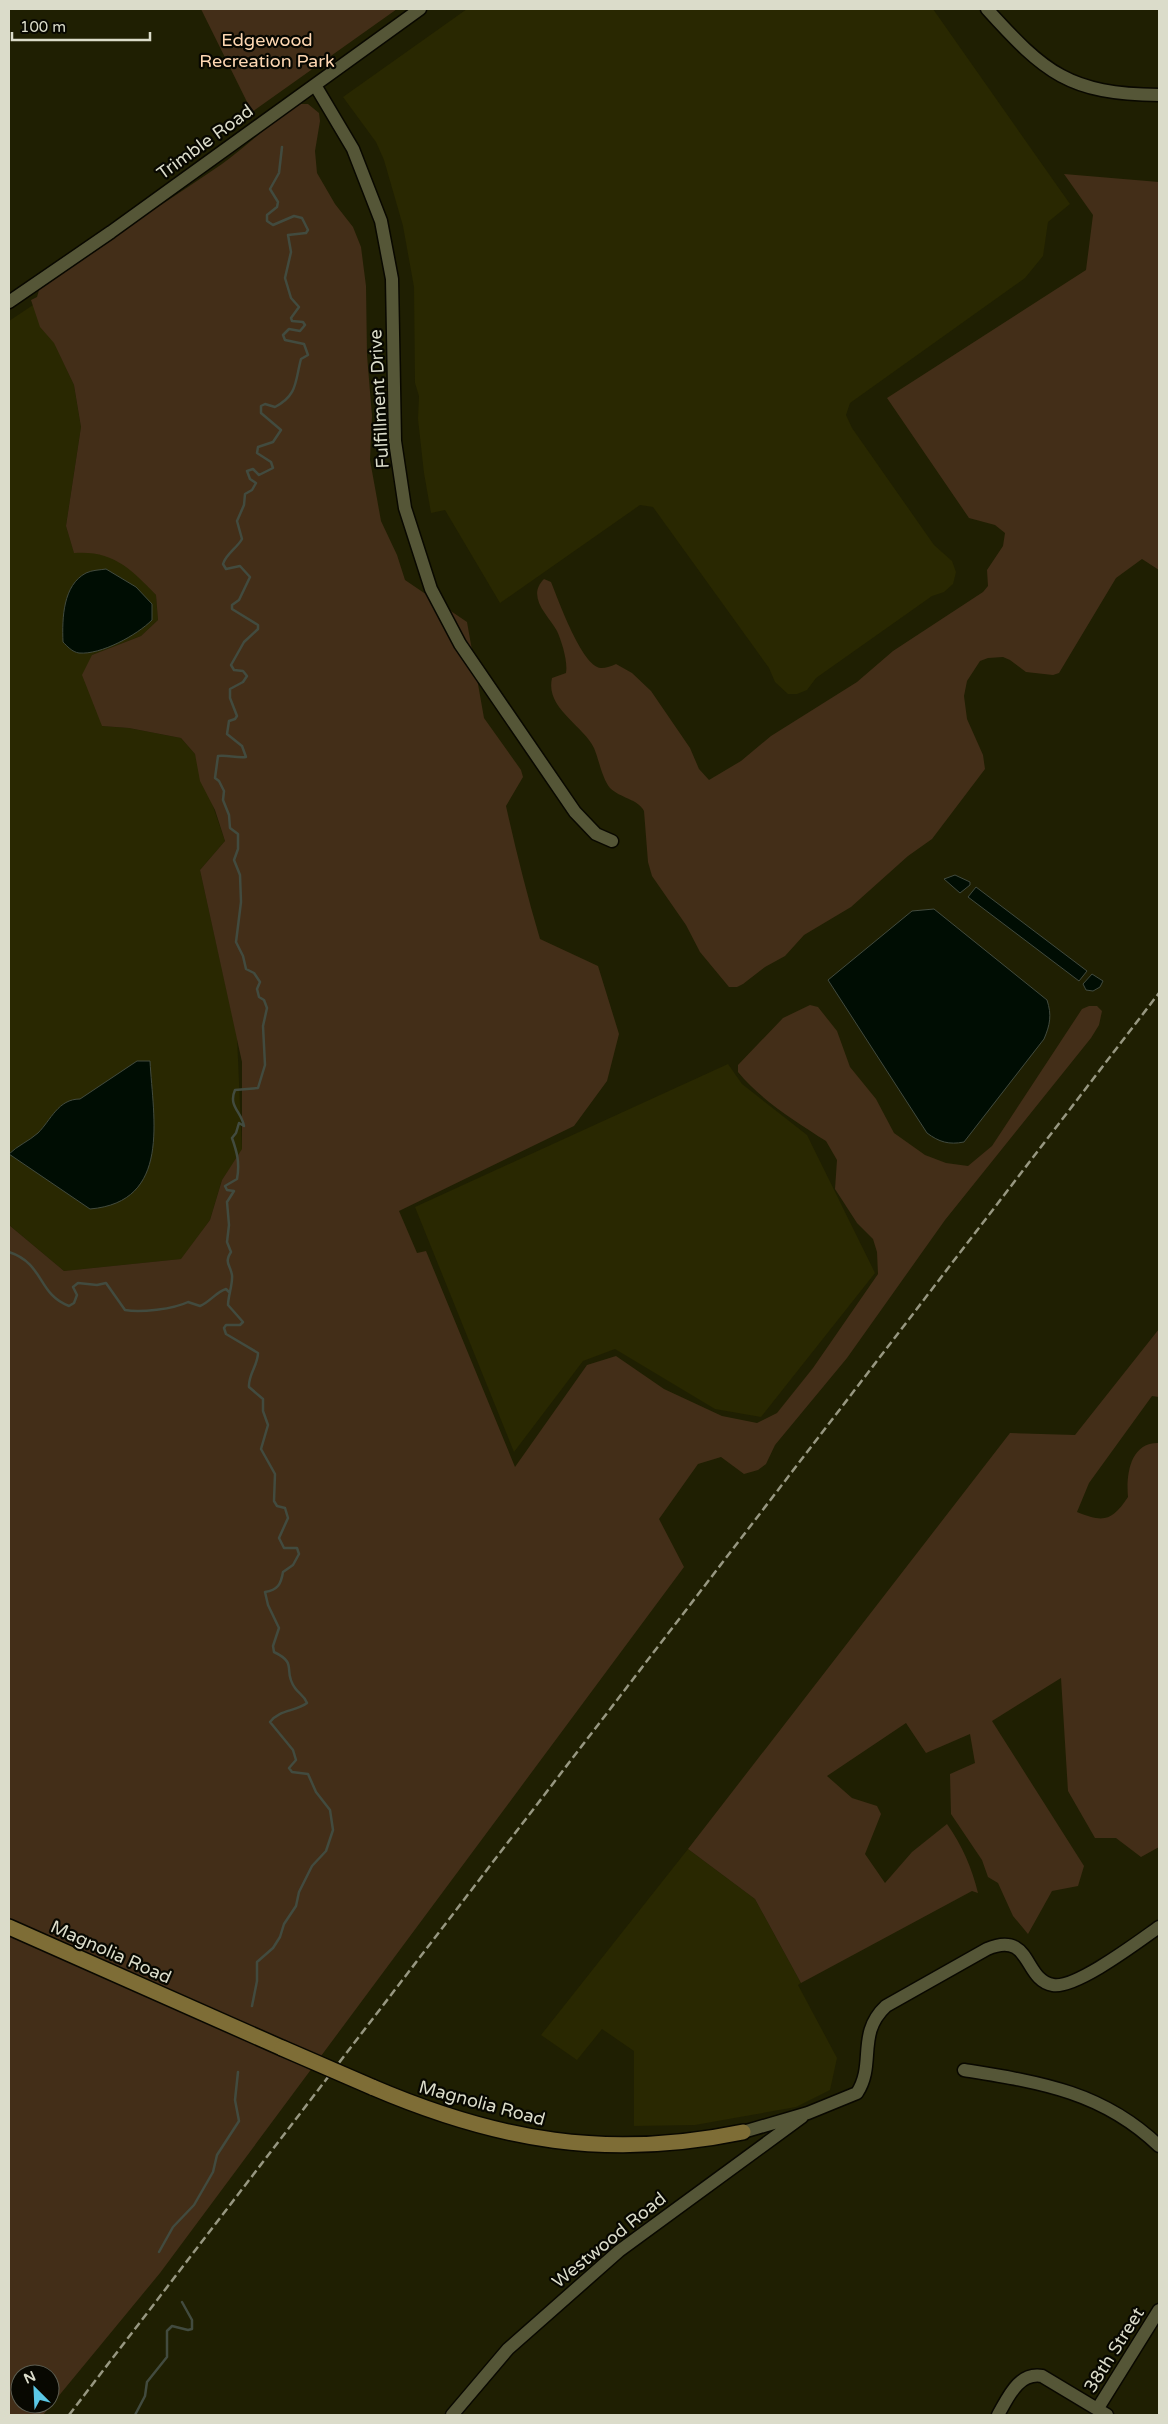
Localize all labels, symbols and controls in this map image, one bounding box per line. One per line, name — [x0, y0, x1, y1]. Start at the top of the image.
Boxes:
scale bar — [12, 10, 150, 42]
text: 100 m — [20, 18, 66, 36]
park label: Edgewood Recreation Park — [199, 29, 335, 72]
street label: Trimble Road — [153, 100, 257, 184]
street label: Fulfillment Drive — [364, 329, 394, 469]
street label: Magnolia Road — [47, 1916, 175, 1988]
street label: Magnolia Road — [416, 2076, 548, 2130]
street label: Westwood Road — [548, 2187, 670, 2293]
street label: 38th Street — [1079, 2303, 1149, 2397]
north arrow — [10, 2364, 60, 2414]
text: N — [21, 2368, 39, 2388]

